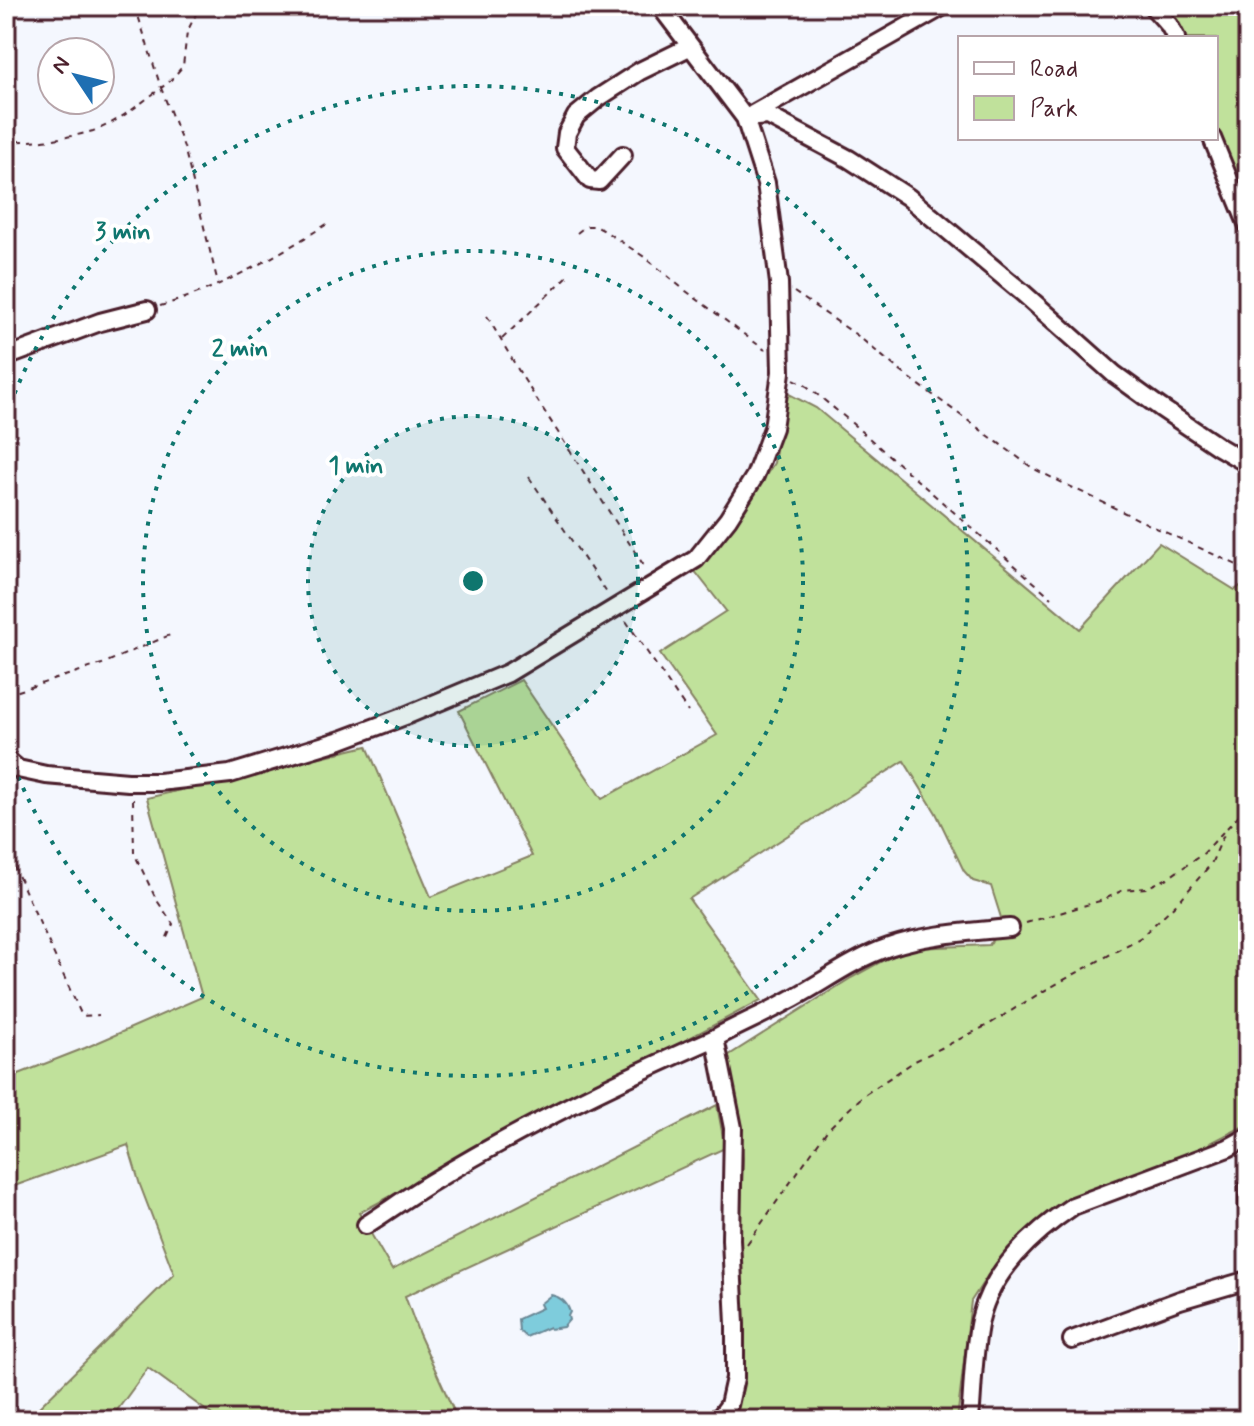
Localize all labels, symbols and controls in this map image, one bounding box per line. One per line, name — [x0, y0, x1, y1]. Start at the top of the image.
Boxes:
north arrow — [36, 36, 116, 116]
legend — [958, 36, 1218, 140]
text: N — [46, 52, 77, 80]
text: Road — [1030, 54, 1078, 85]
text: Park — [1030, 94, 1078, 125]
text: 3 min — [95, 217, 151, 248]
text: 2 min — [212, 334, 268, 365]
text: 1 min — [328, 451, 384, 482]
centre of rings — [459, 567, 487, 595]

